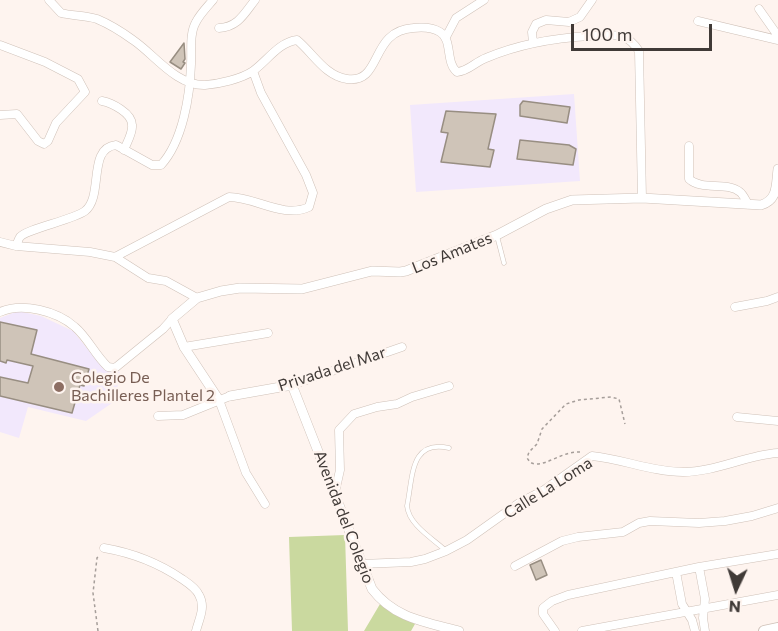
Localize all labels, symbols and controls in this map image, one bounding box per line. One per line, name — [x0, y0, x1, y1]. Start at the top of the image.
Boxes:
scale bar — [574, 12, 715, 50]
text: 100 m — [582, 23, 632, 45]
street label: Los Amates — [409, 228, 495, 278]
street label: Privada del Mar — [276, 343, 388, 395]
place label: Colegio De Bachilleres Plantel 2 — [71, 368, 215, 406]
marker: Colegio De Bachilleres Plantel 2 — [52, 380, 66, 394]
street label: Avenida del Colegio — [310, 448, 378, 586]
street label: Calle La Loma — [500, 453, 596, 523]
north arrow — [706, 559, 766, 619]
text: N — [728, 598, 741, 617]

